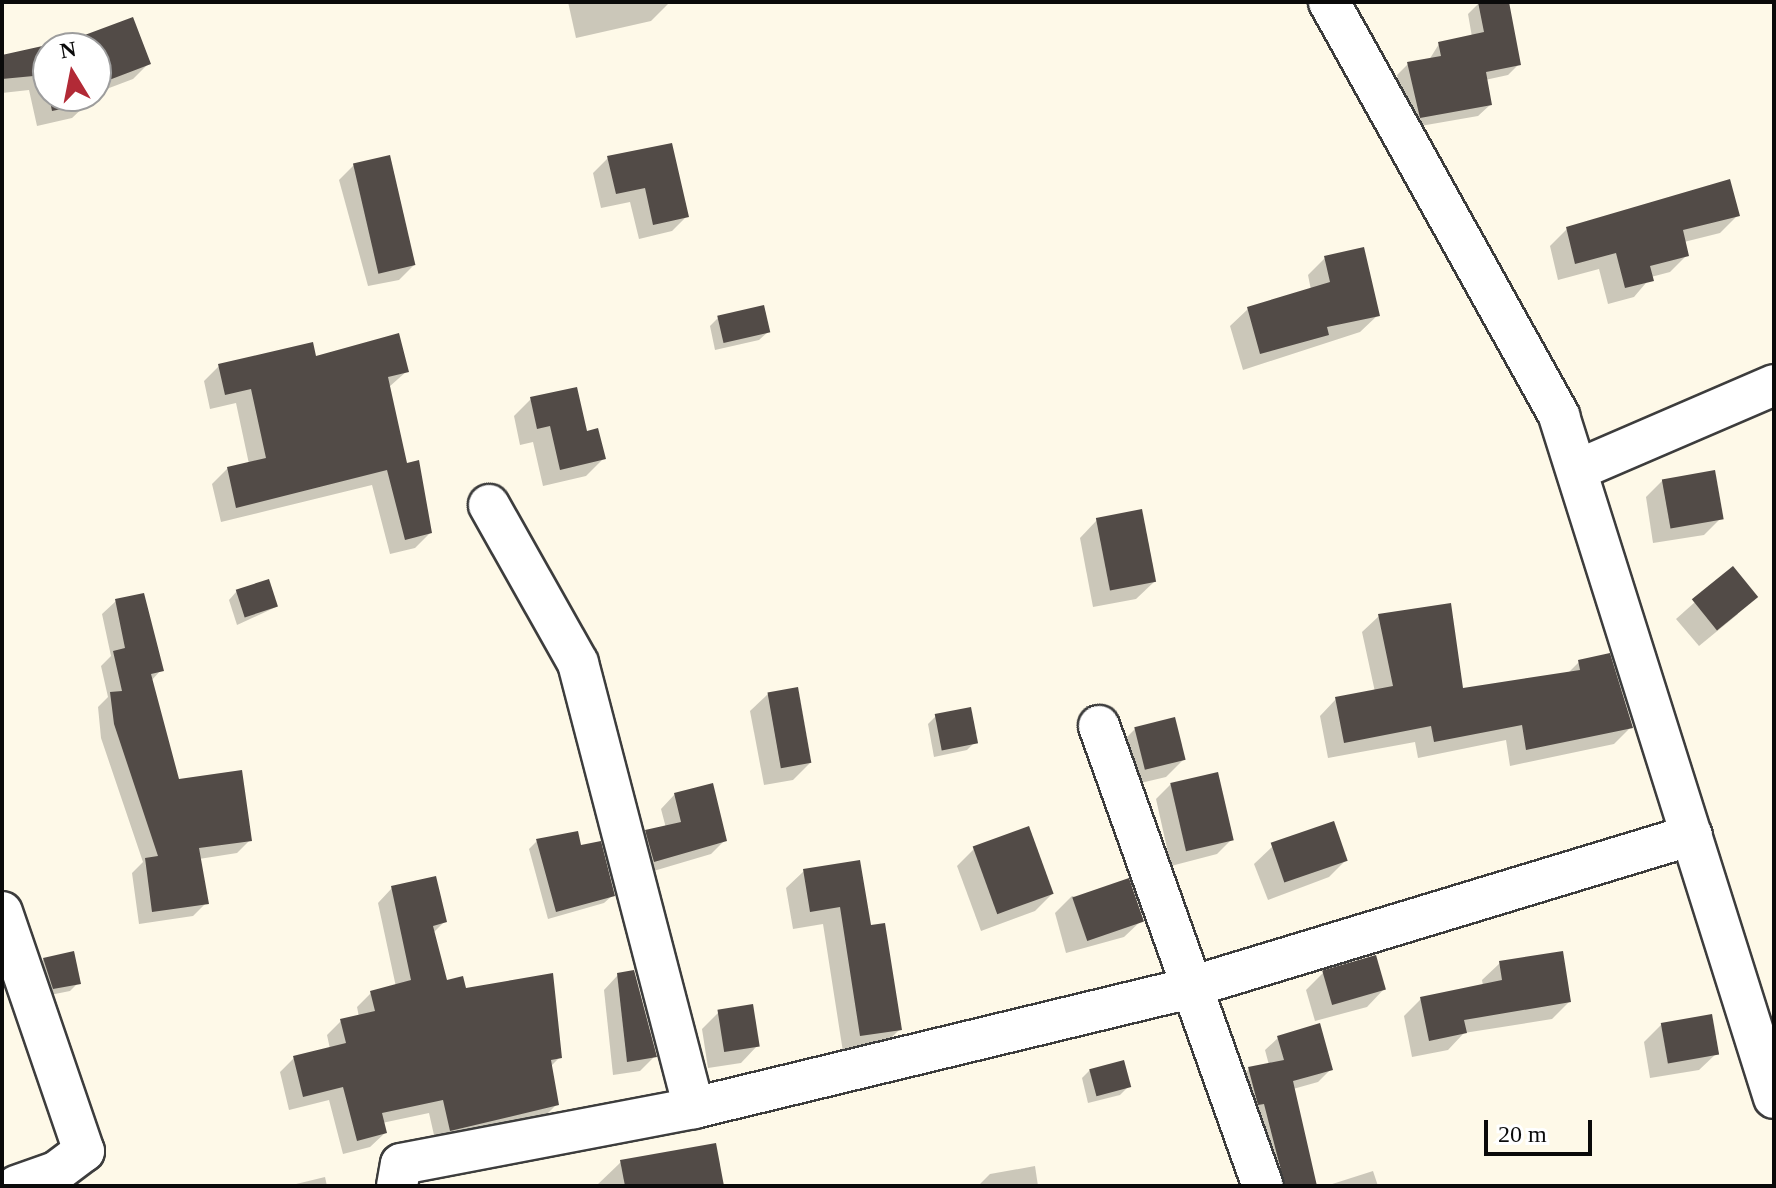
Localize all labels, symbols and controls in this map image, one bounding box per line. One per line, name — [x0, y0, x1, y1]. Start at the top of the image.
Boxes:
north arrow — [32, 32, 112, 112]
text: N — [58, 36, 78, 64]
scale bar — [1488, 1104, 1596, 1154]
text: 20 m — [1498, 1121, 1547, 1147]

